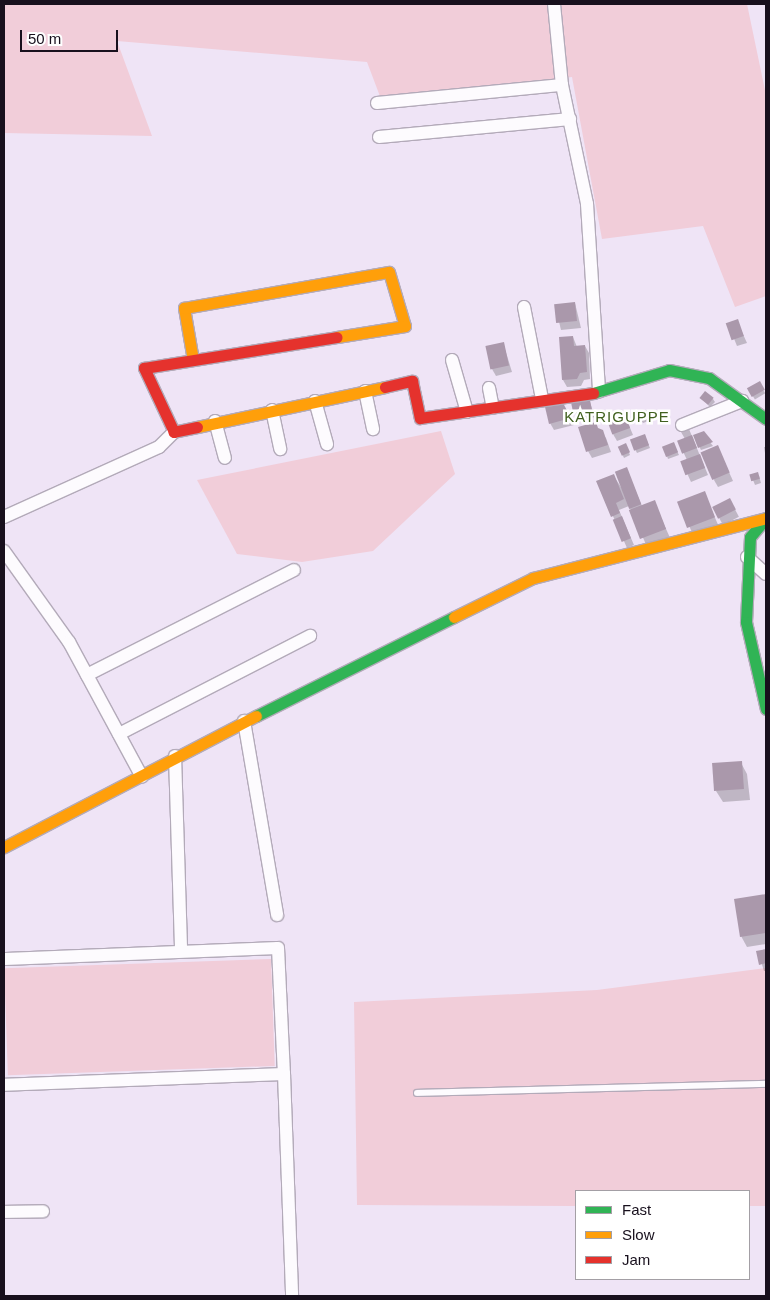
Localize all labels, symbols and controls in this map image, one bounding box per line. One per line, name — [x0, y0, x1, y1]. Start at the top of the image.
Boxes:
scale bar — [22, 20, 120, 52]
text: 50 m — [28, 30, 61, 47]
district label: KATRIGUPPE — [563, 408, 671, 426]
legend — [575, 1190, 750, 1280]
text: Fast — [622, 1201, 651, 1218]
text: Slow — [622, 1226, 655, 1243]
text: Jam — [622, 1251, 650, 1268]

